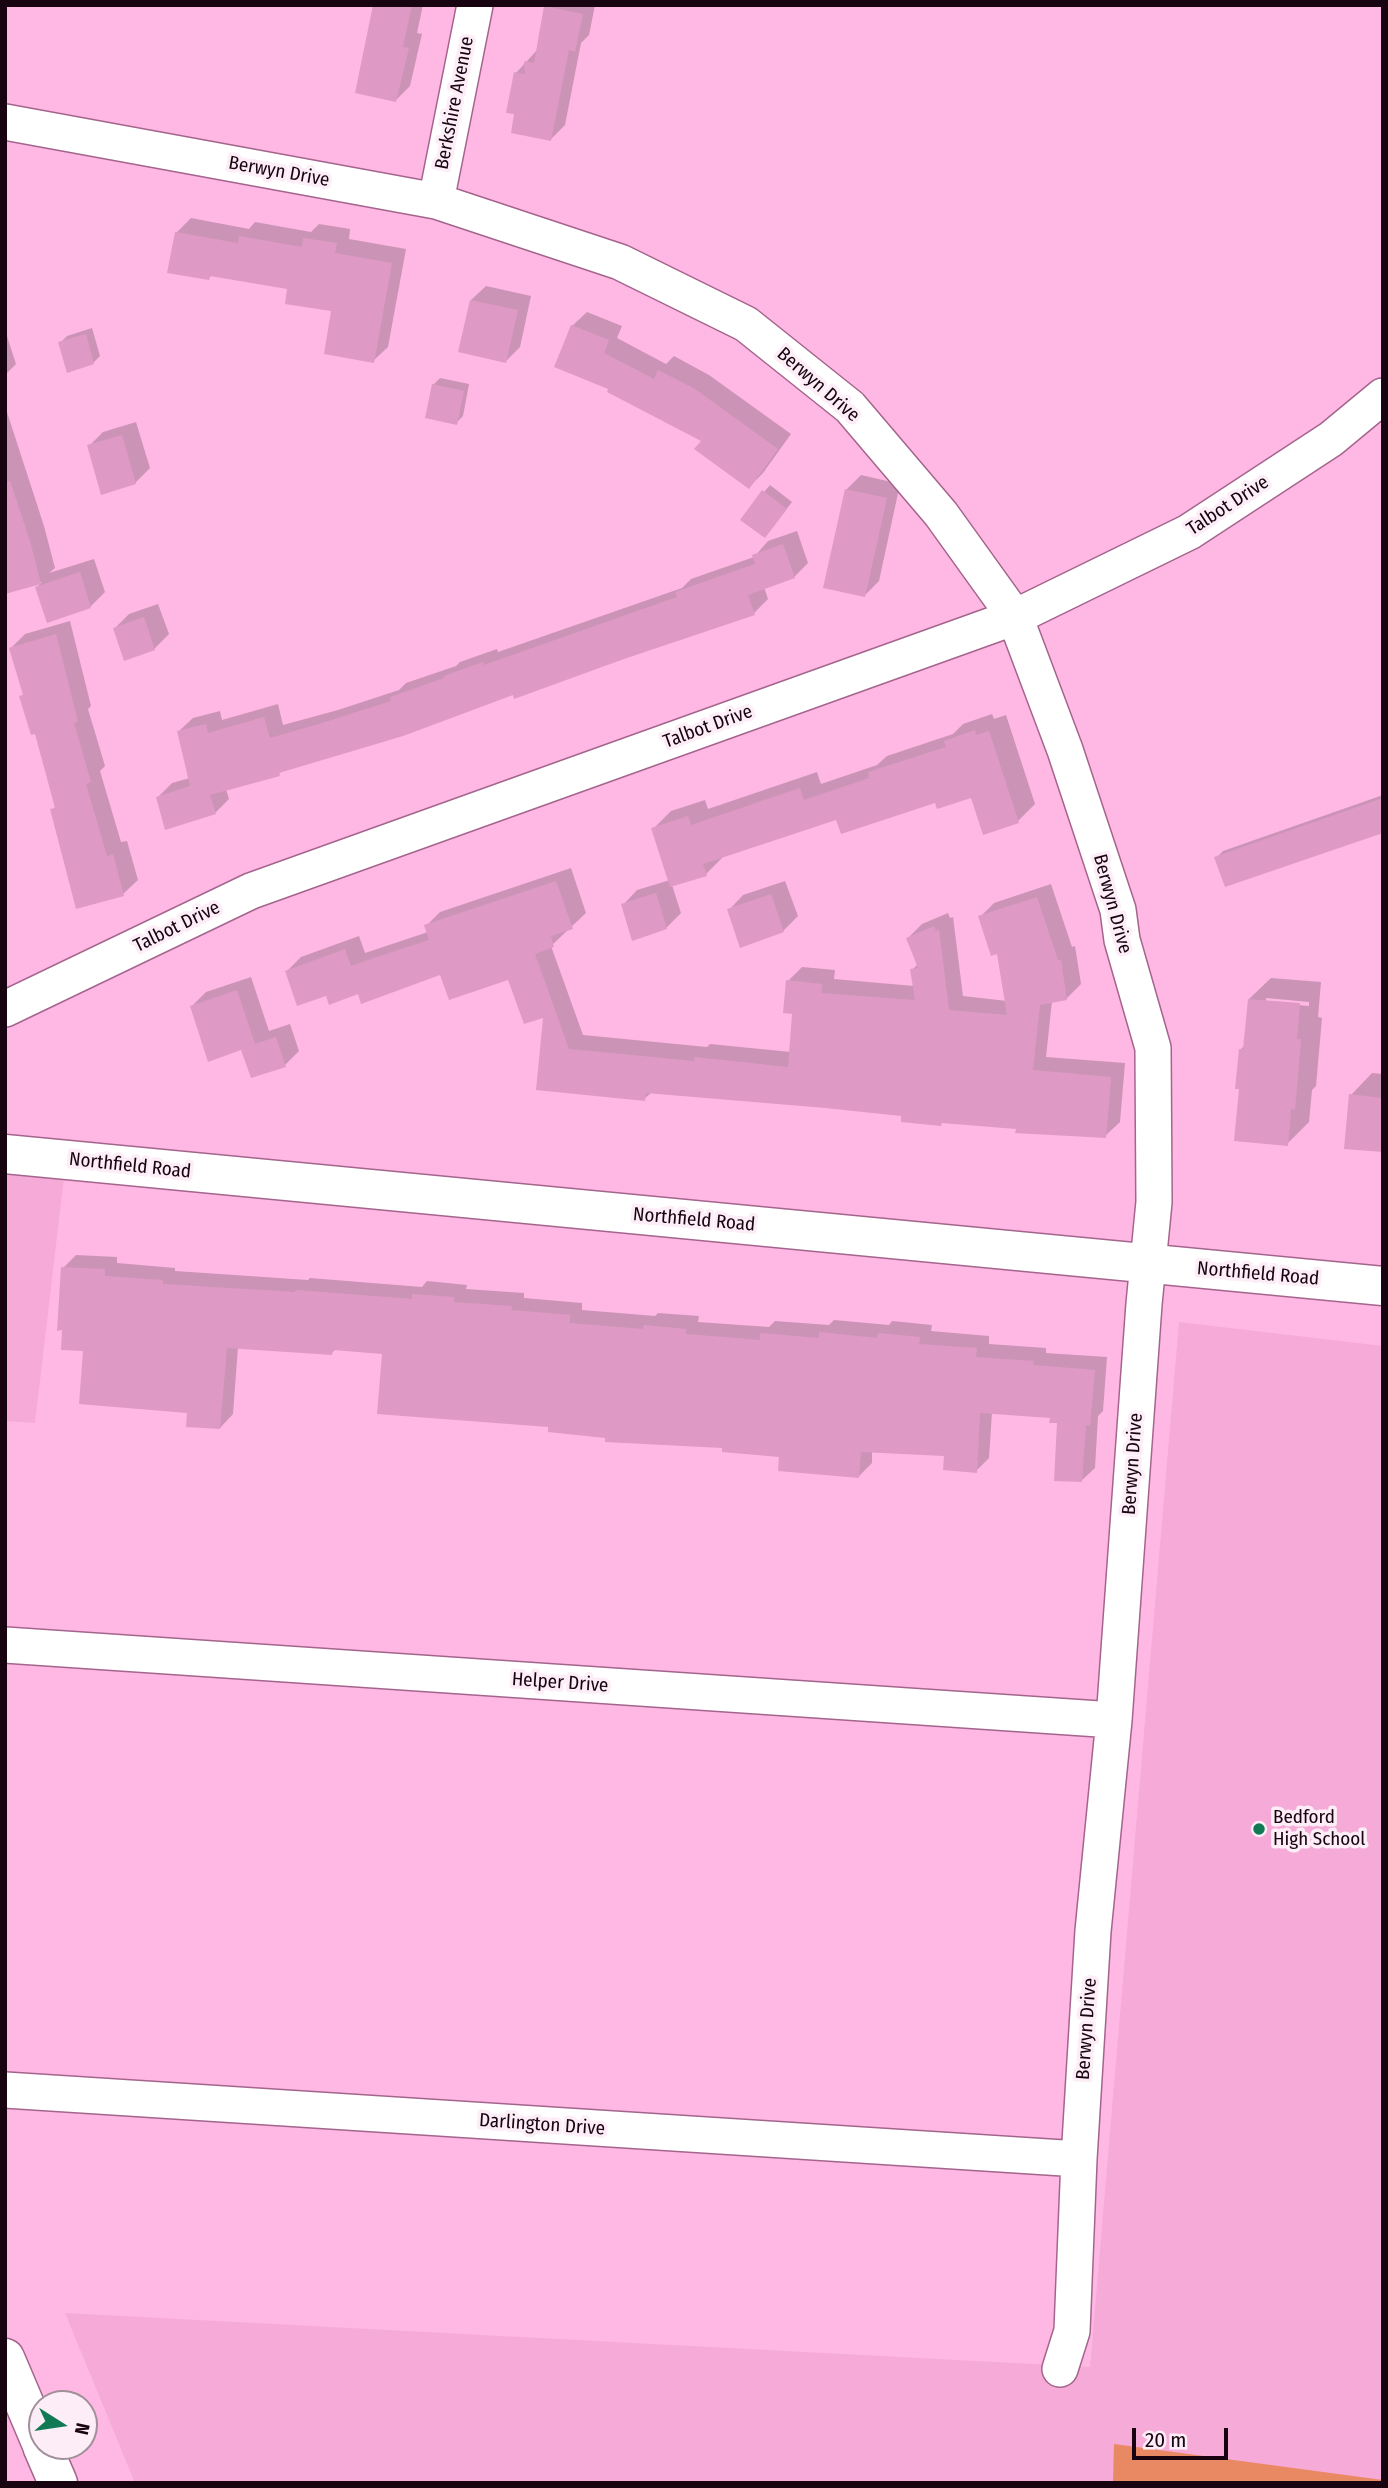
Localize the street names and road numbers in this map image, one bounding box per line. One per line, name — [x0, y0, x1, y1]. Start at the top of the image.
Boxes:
street label: Berkshire Avenue — [431, 35, 479, 171]
street label: Berwyn Drive — [227, 152, 331, 192]
street label: Berwyn Drive — [772, 343, 864, 427]
street label: Talbot Drive — [1183, 471, 1273, 541]
street label: Talbot Drive — [660, 700, 756, 754]
street label: Berwyn Drive — [1088, 852, 1136, 956]
street label: Talbot Drive — [130, 896, 224, 958]
street label: Northfield Road — [68, 1148, 192, 1184]
street label: Northfield Road — [632, 1203, 756, 1237]
street label: Northfield Road — [1196, 1257, 1320, 1291]
street label: Berwyn Drive — [1118, 1412, 1148, 1516]
street label: Helper Drive — [511, 1668, 609, 1698]
street label: Berwyn Drive — [1072, 1977, 1102, 2081]
street label: Darlington Drive — [478, 2109, 606, 2141]

